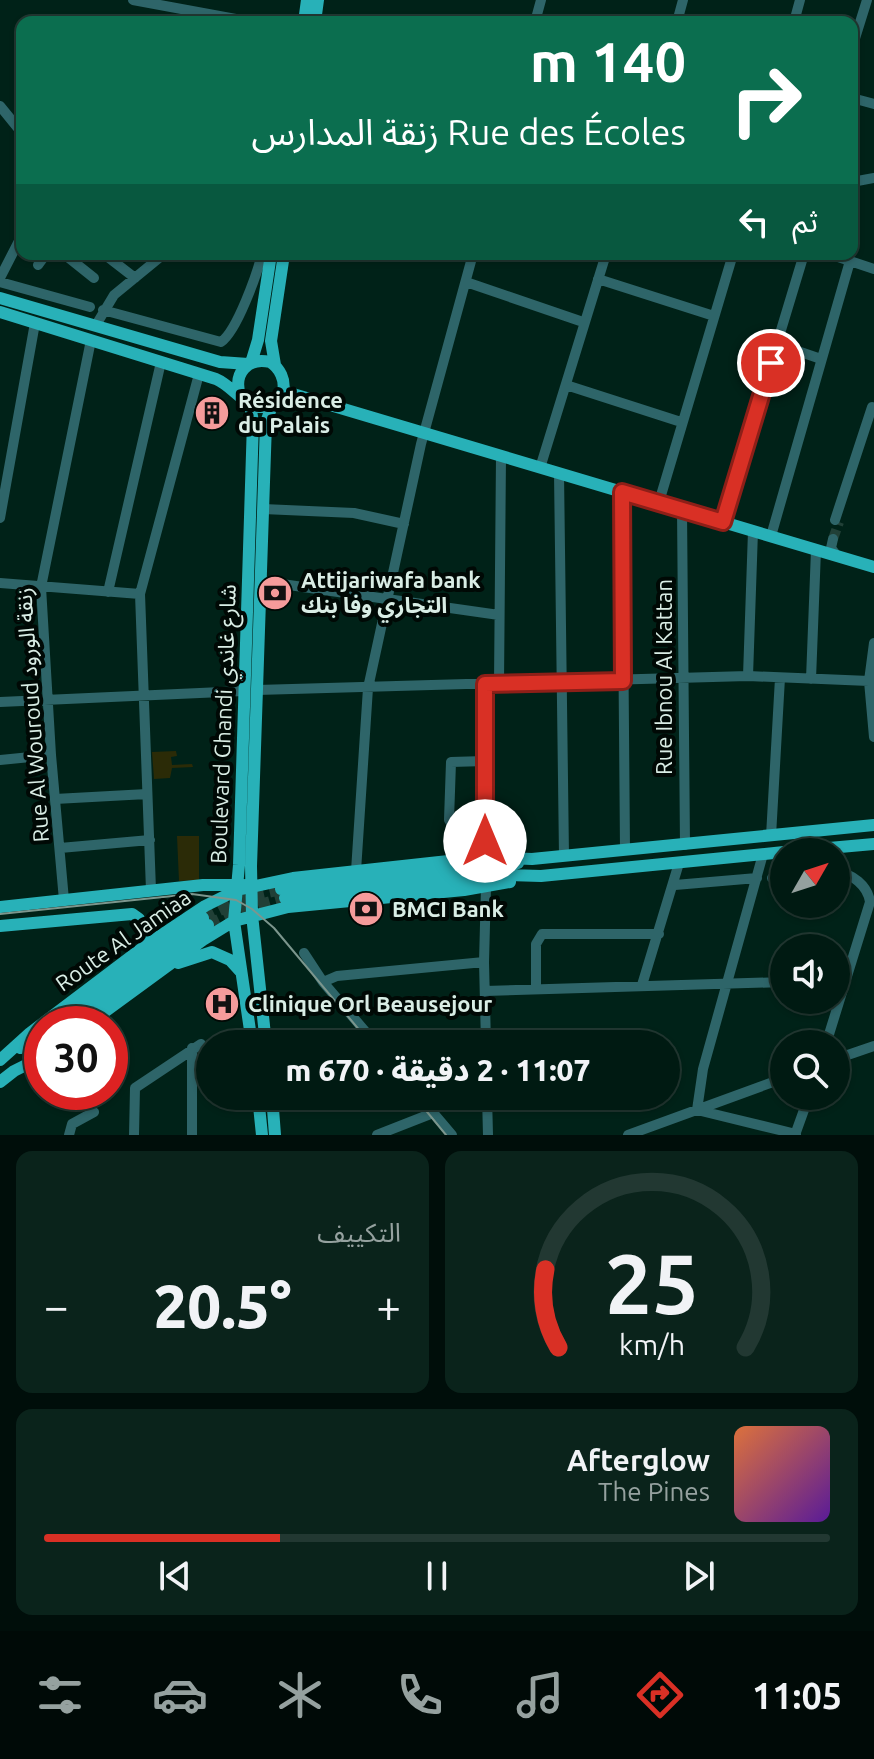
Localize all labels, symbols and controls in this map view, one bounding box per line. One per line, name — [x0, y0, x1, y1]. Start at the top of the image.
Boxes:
text: 140 m — [530, 30, 686, 93]
icon: right — [714, 48, 818, 152]
text: Rue des Écoles زنقة المدارس — [252, 111, 686, 152]
icon: left — [732, 200, 776, 244]
text: ثم — [792, 204, 818, 238]
pin — [737, 329, 805, 397]
icon: arrive — [749, 341, 793, 385]
place label: Résidence du Palais — [238, 387, 343, 437]
building icon: Résidence du Palais — [193, 394, 231, 432]
place label: Attijariwafa bank التجاري وفا بنك — [301, 567, 481, 623]
bank icon: Attijariwafa bank التجاري وفا بنك — [256, 574, 294, 612]
street label: Rue Ibnou Al Kattan — [651, 579, 676, 775]
street label: Boulevard Ghandi شارع غاندي — [205, 584, 245, 864]
street label: Rue Al Wouroud زنقة الورود — [10, 587, 55, 843]
position arrow — [443, 799, 527, 883]
north arrow — [770, 838, 850, 918]
map controls — [770, 838, 850, 1110]
street label: Route Al Jamiaa — [50, 884, 195, 995]
bank icon: BMCI Bank — [347, 890, 385, 928]
place label: BMCI Bank — [392, 896, 504, 921]
button: sound — [770, 934, 850, 1014]
hospital icon: Clinique Orl Beausejour — [203, 985, 241, 1023]
place label: Clinique Orl Beausejour — [248, 991, 492, 1016]
speed limit sign: 30 — [24, 1006, 128, 1110]
button: search — [770, 1030, 850, 1110]
text: 11:07 · 2 دقيقة · 670 m — [286, 1053, 590, 1087]
text: التكييف — [317, 1218, 401, 1247]
text: 25 — [605, 1236, 698, 1330]
text: 20.5° — [153, 1272, 292, 1339]
text: − — [44, 1281, 69, 1330]
text: + — [376, 1281, 401, 1330]
text: km/h — [619, 1328, 685, 1360]
text: Afterglow — [567, 1443, 710, 1477]
text: The Pines — [598, 1477, 710, 1506]
icon: previous — [153, 1554, 197, 1598]
icon: pause — [415, 1554, 459, 1598]
icon: next — [677, 1554, 721, 1598]
icon: filters — [32, 1667, 88, 1723]
icon: car — [152, 1667, 208, 1723]
icon: climate — [272, 1667, 328, 1723]
icon: phone — [392, 1667, 448, 1723]
icon: music — [512, 1667, 568, 1723]
icon: directions — [632, 1667, 688, 1723]
text: 11:05 — [752, 1675, 842, 1716]

